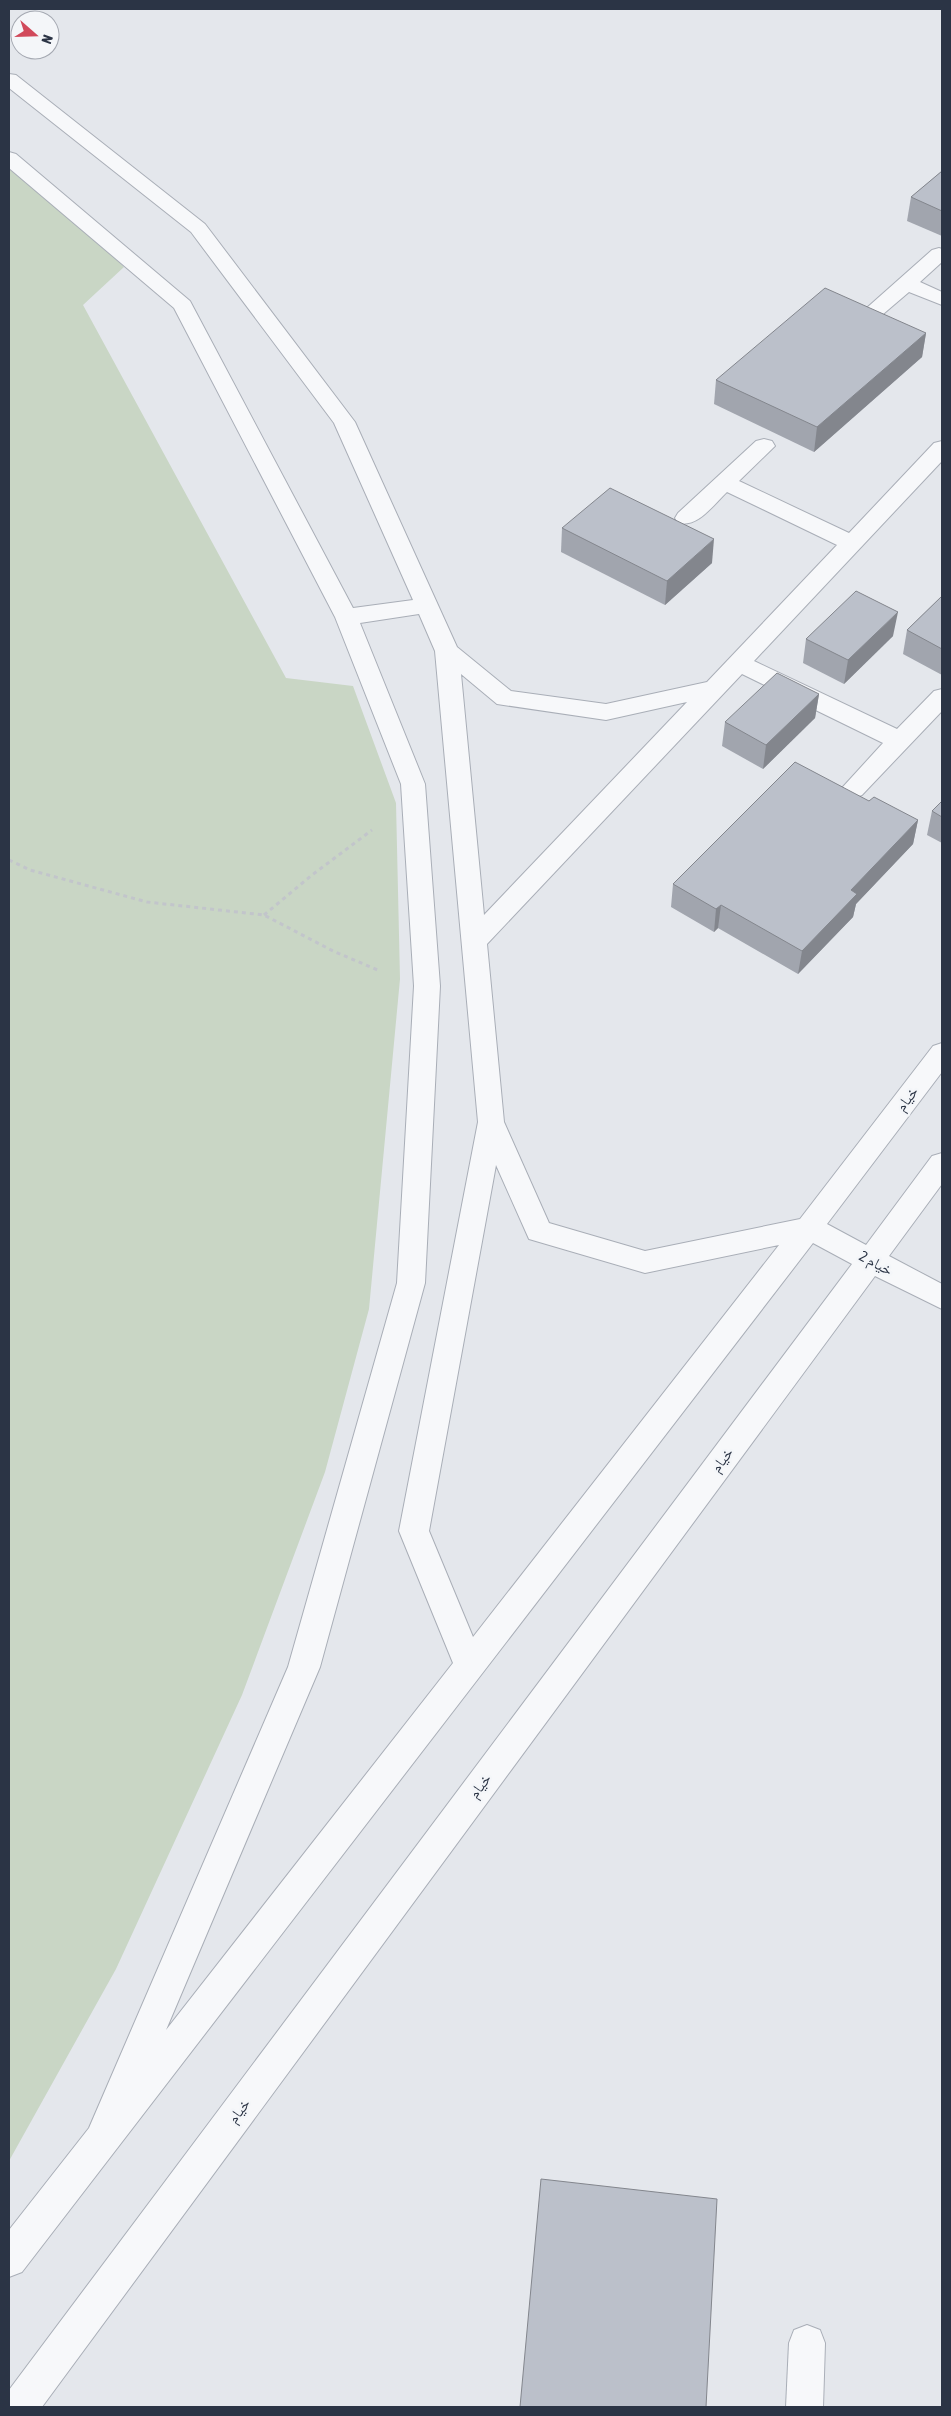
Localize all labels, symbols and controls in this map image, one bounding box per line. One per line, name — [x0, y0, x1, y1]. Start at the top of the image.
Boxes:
north arrow — [10, 10, 60, 60]
text: N — [38, 33, 56, 46]
street label: خیام — [892, 1083, 923, 1115]
street label: خیام 2 — [856, 1247, 896, 1280]
street label: خیام — [707, 1444, 738, 1476]
street label: خیام — [465, 1770, 496, 1802]
street label: خیام — [224, 2095, 255, 2127]

